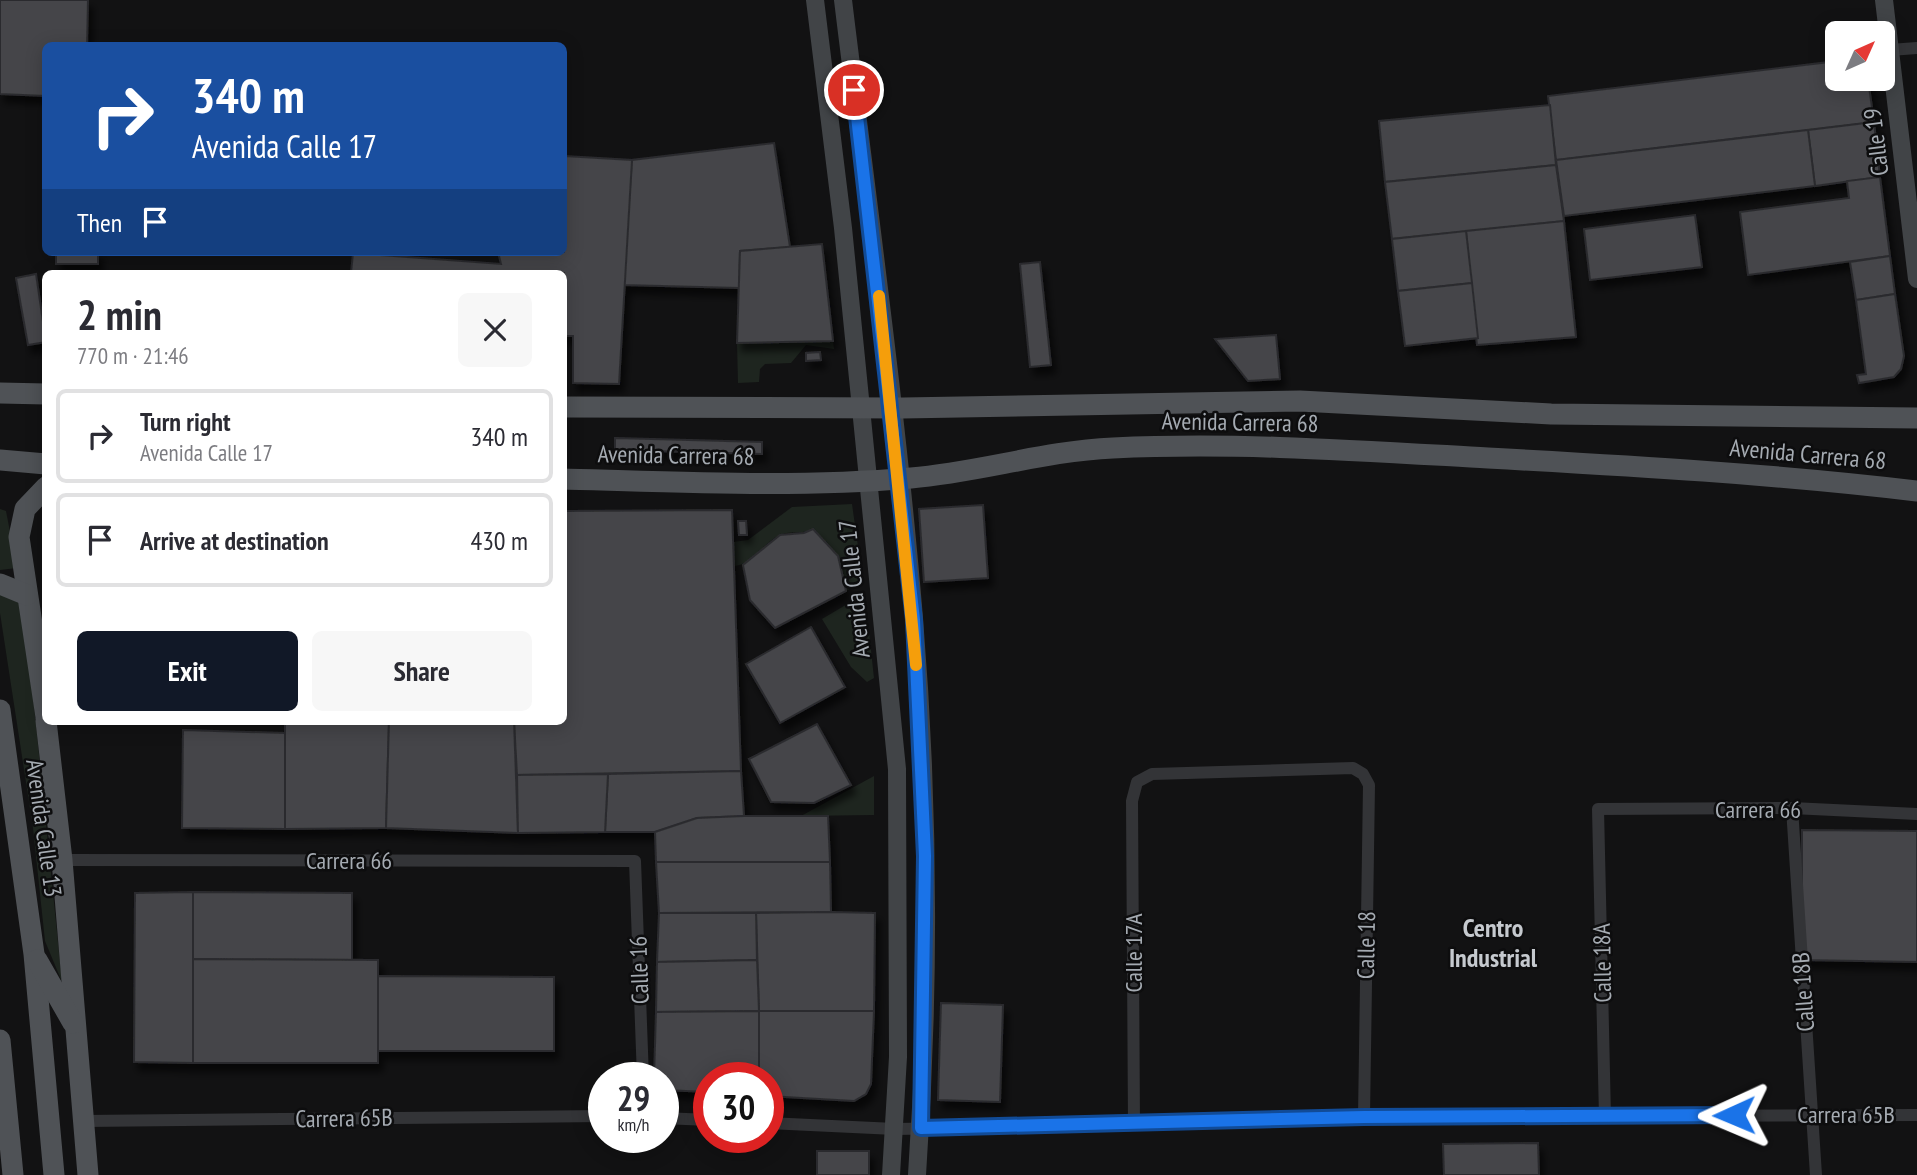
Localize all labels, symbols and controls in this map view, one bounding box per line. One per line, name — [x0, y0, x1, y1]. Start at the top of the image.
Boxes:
north arrow — [1825, 21, 1895, 91]
map controls — [1825, 21, 1895, 91]
pin — [824, 60, 884, 120]
text: 340 m — [192, 63, 305, 127]
icon: right — [77, 70, 168, 161]
icon: arrive — [835, 71, 873, 109]
street label: Calle 19 — [1856, 106, 1896, 178]
text: Avenida Calle 17 — [192, 125, 377, 167]
icon: arrive — [136, 203, 174, 241]
text: Then — [77, 206, 122, 239]
text: 2 min — [77, 287, 162, 342]
button: close — [458, 293, 532, 367]
text: 770 m · 21:46 — [77, 341, 189, 370]
text: Turn right — [140, 405, 231, 438]
street label: Avenida Carrera 68 — [1161, 405, 1319, 439]
icon: right — [81, 417, 119, 455]
text: 340 m — [470, 420, 528, 453]
street label: Avenida Carrera 68 — [1729, 432, 1887, 476]
text: Avenida Calle 17 — [140, 438, 273, 467]
street label: Avenida Carrera 68 — [597, 438, 755, 472]
street label: Avenida Calle 17 — [831, 518, 877, 660]
icon: arrive — [81, 521, 119, 559]
text: Arrive at destination — [140, 524, 329, 557]
text: 430 m — [470, 524, 528, 557]
button: Exit — [77, 631, 298, 711]
button: Share — [312, 631, 532, 711]
street label: Avenida Calle 13 — [19, 757, 69, 899]
street label: Carrera 66 — [1715, 794, 1801, 825]
street label: Carrera 66 — [306, 845, 392, 876]
street label: Calle 18 — [1350, 911, 1382, 979]
district label: Centro Industrial — [1449, 911, 1538, 974]
street label: Calle 17A — [1118, 913, 1149, 993]
street label: Calle 18A — [1586, 922, 1618, 1003]
street label: Calle 16 — [622, 935, 656, 1005]
street label: Calle 18B — [1785, 951, 1821, 1033]
speed limit sign: 30 — [693, 1062, 784, 1153]
text: 29 — [617, 1075, 650, 1121]
position arrow — [1697, 1078, 1771, 1152]
street label: Carrera 65B — [1797, 1099, 1895, 1130]
street label: Carrera 65B — [295, 1102, 393, 1134]
text: km/h — [618, 1113, 649, 1136]

